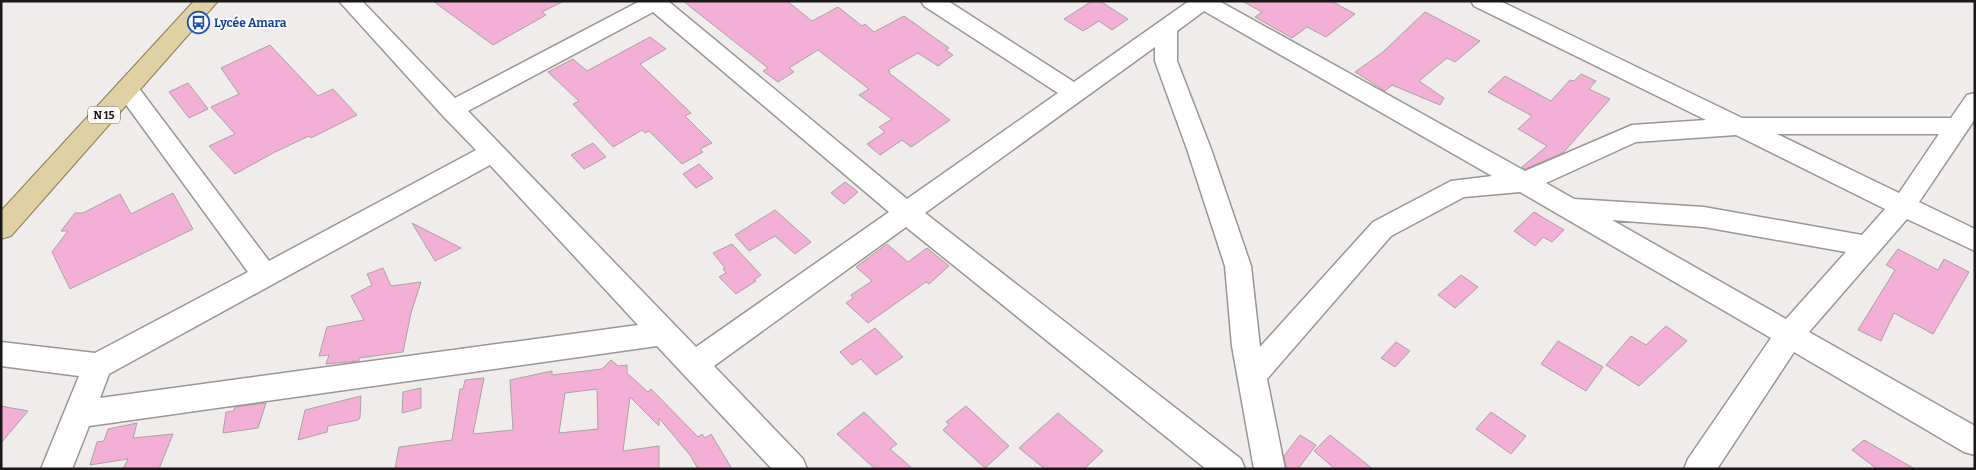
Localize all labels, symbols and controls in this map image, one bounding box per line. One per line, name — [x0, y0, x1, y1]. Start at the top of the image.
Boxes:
bus stop icon: Lycée Amara — [186, 11, 210, 35]
place label: Lycée Amara — [214, 16, 287, 30]
road number: N 15 — [88, 106, 120, 124]

